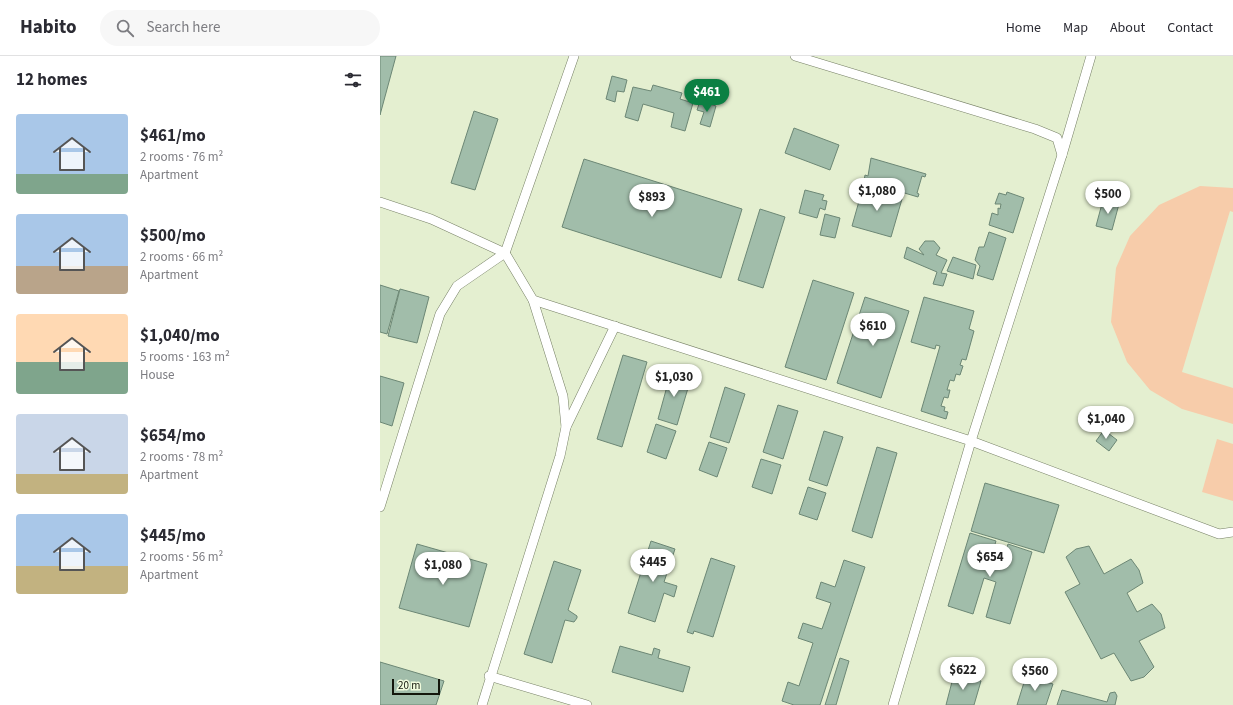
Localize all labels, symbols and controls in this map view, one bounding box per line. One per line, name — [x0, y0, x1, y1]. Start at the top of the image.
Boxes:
search box — [100, 10, 380, 46]
text: Habito — [20, 14, 76, 41]
icon: search — [114, 17, 136, 39]
text: Search here — [146, 17, 220, 38]
text: Home — [1006, 18, 1041, 38]
text: Map — [1063, 18, 1088, 38]
text: About — [1110, 18, 1145, 38]
text: Contact — [1167, 18, 1213, 38]
text: 12 homes — [16, 68, 87, 92]
icon: filters — [342, 69, 364, 91]
pin: $461 — [683, 79, 731, 113]
text: $461 — [693, 83, 721, 101]
text: $461/mo — [140, 124, 206, 148]
icon: home — [48, 130, 96, 178]
text: 2 rooms · 76 m² — [140, 148, 223, 166]
text: Apartment — [140, 166, 198, 184]
pin: $1,080 — [844, 178, 910, 212]
pin: $500 — [1084, 181, 1132, 215]
text: $1,080 — [858, 182, 896, 200]
pin: $893 — [628, 184, 676, 218]
text: $500 — [1094, 185, 1122, 203]
text: $893 — [638, 188, 666, 206]
text: $500/mo — [140, 224, 206, 248]
icon: home — [48, 230, 96, 278]
text: 2 rooms · 66 m² — [140, 248, 223, 266]
text: Apartment — [140, 266, 198, 284]
pin: $610 — [849, 313, 897, 347]
text: $610 — [859, 317, 887, 335]
text: $1,040/mo — [140, 324, 220, 348]
icon: home — [48, 330, 96, 378]
text: 5 rooms · 163 m² — [140, 348, 230, 366]
pin: $1,030 — [641, 364, 707, 398]
text: House — [140, 366, 175, 384]
text: $1,030 — [655, 368, 693, 386]
pin: $1,040 — [1073, 406, 1139, 440]
text: $1,040 — [1087, 410, 1125, 428]
text: $654/mo — [140, 424, 206, 448]
icon: home — [48, 430, 96, 478]
text: 2 rooms · 78 m² — [140, 448, 223, 466]
text: Apartment — [140, 466, 198, 484]
text: $445/mo — [140, 524, 206, 548]
icon: home — [48, 530, 96, 578]
pin: $654 — [966, 544, 1014, 578]
text: 2 rooms · 56 m² — [140, 548, 223, 566]
text: $654 — [976, 548, 1004, 566]
pin: $445 — [629, 549, 677, 583]
pin: $1,080 — [410, 552, 476, 586]
text: $445 — [639, 553, 667, 571]
text: $1,080 — [424, 556, 462, 574]
text: Apartment — [140, 566, 198, 584]
pin: $622 — [939, 657, 987, 691]
pin: $560 — [1011, 658, 1059, 692]
text: $622 — [949, 661, 977, 679]
text: $560 — [1021, 662, 1049, 680]
scale bar — [392, 677, 440, 696]
text: 20 m — [398, 678, 420, 693]

